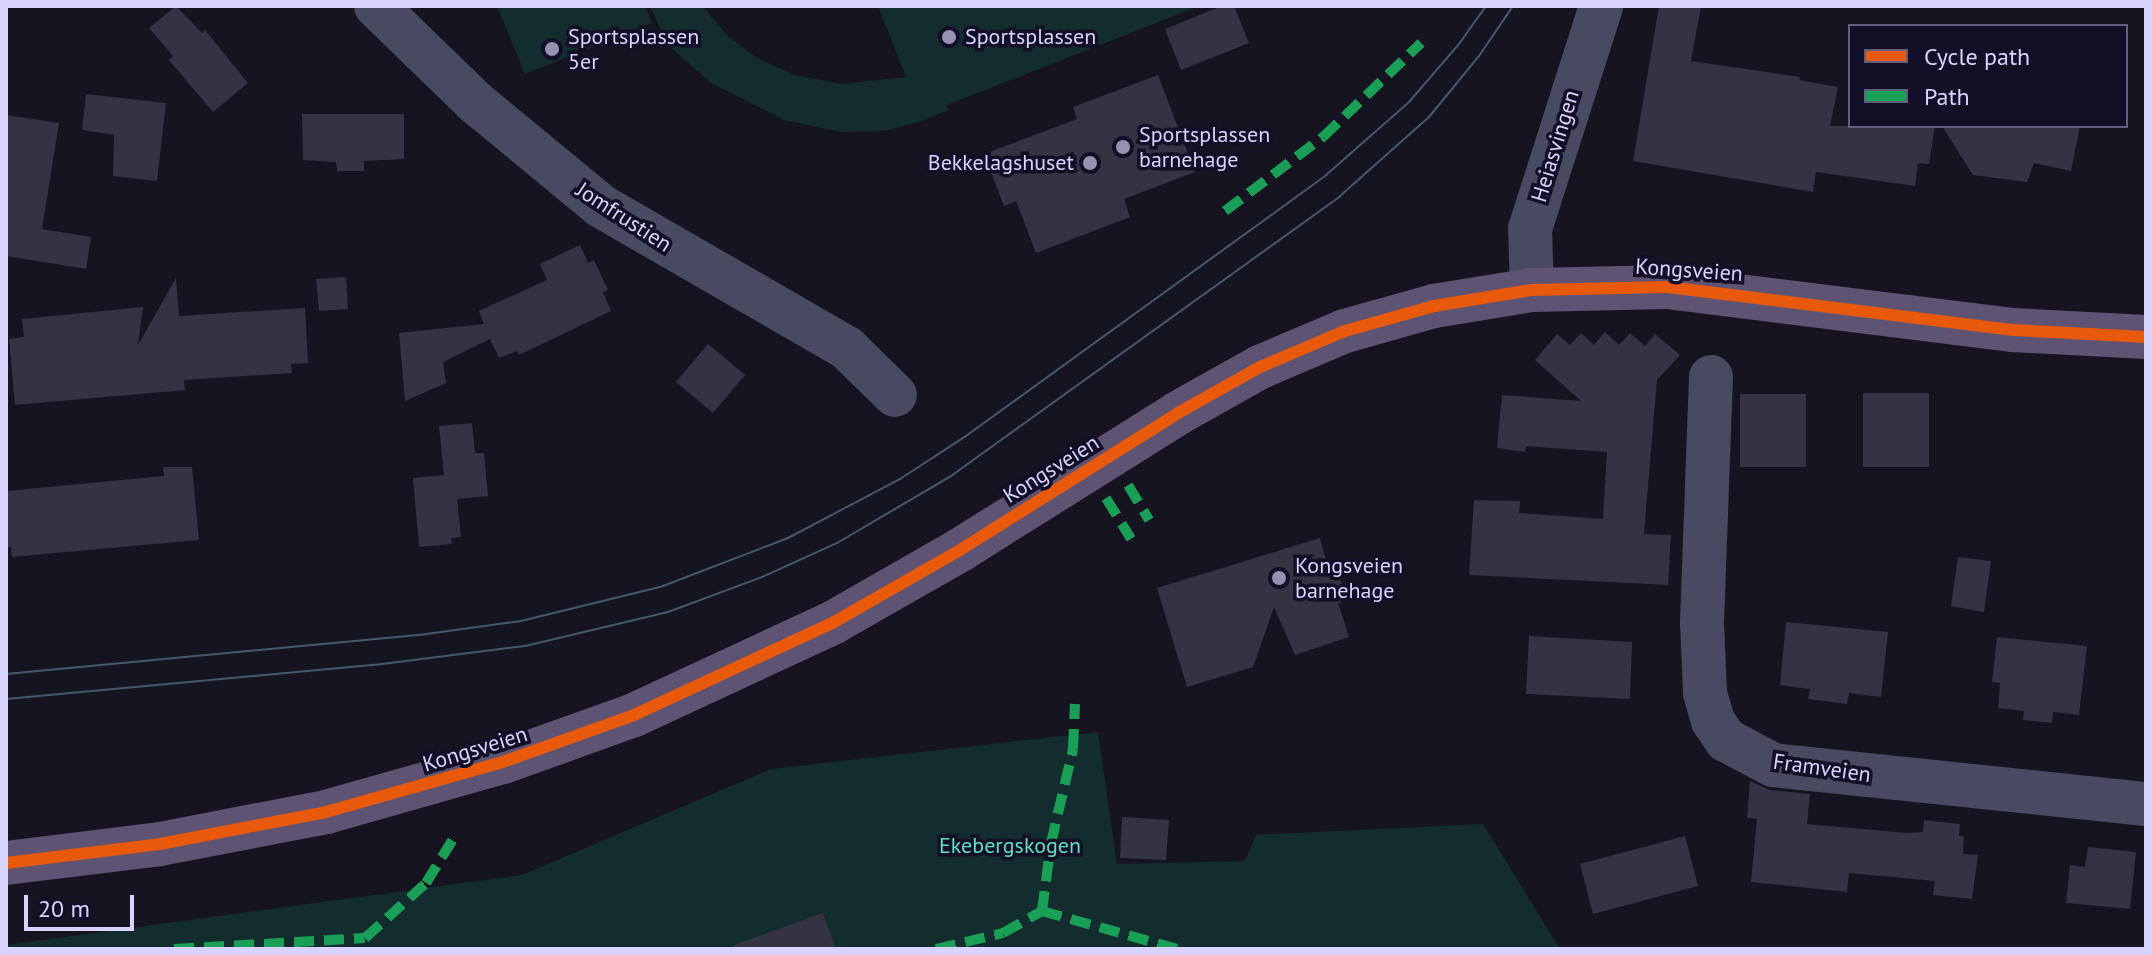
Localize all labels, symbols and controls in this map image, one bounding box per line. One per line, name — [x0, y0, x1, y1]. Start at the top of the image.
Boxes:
place label: Sportsplassen 5er — [568, 23, 699, 74]
place label: Sportsplassen — [965, 24, 1096, 50]
legend — [1848, 24, 2128, 128]
marker: Sportsplassen — [940, 28, 958, 46]
marker: Sportsplassen 5er — [543, 40, 561, 58]
text: Cycle path — [1924, 41, 2030, 72]
text: Path — [1924, 81, 1970, 112]
street label: Heiasvingen — [1525, 87, 1585, 205]
place label: Sportsplassen barnehage — [1139, 121, 1270, 172]
marker: Sportsplassen barnehage — [1114, 138, 1132, 156]
place label: Bekkelagshuset — [928, 150, 1074, 176]
marker: Bekkelagshuset — [1081, 154, 1099, 172]
street label: Jomfrustien — [571, 176, 677, 258]
street label: Kongsveien — [1634, 253, 1744, 287]
street label: Kongsveien — [998, 429, 1104, 509]
place label: Kongsveien barnehage — [1295, 552, 1403, 604]
marker: Kongsveien barnehage — [1270, 569, 1288, 587]
street label: Kongsveien — [420, 721, 530, 777]
street label: Framveien — [1772, 748, 1872, 788]
park label: Ekebergskogen — [939, 833, 1081, 859]
scale bar — [28, 879, 138, 929]
text: 20 m — [38, 893, 90, 924]

